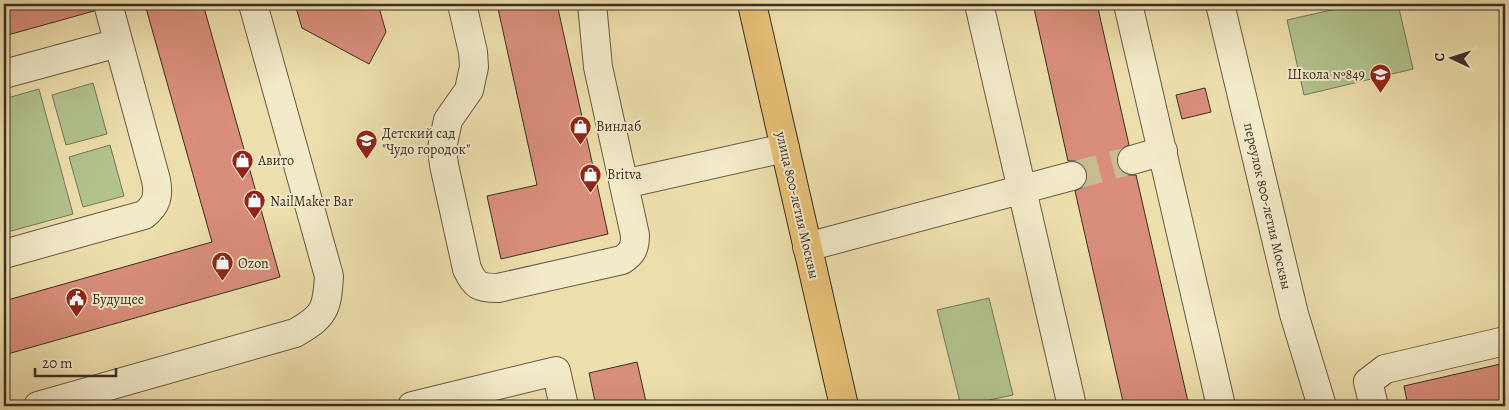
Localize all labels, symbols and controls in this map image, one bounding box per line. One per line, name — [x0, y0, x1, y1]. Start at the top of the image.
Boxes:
north arrow — [1426, 32, 1476, 82]
text: С — [1430, 52, 1449, 62]
school or university icon: Школа №849 — [1369, 62, 1393, 93]
place label: Школа №849 — [1287, 65, 1365, 84]
shop icon: Винлаб — [568, 114, 592, 145]
place label: Винлаб — [596, 117, 641, 136]
street label: переулок 800-летия Москвы — [1239, 121, 1296, 291]
place label: Детский сад "Чудо городок" — [382, 124, 471, 159]
school or university icon: Детский сад "Чудо городок" — [354, 129, 378, 160]
street label: улица 800-летия Москвы — [771, 129, 824, 281]
shop icon: Авито — [230, 148, 254, 179]
place label: Авито — [257, 151, 294, 170]
shop icon: Britva — [579, 162, 603, 193]
place label: Britva — [607, 165, 642, 184]
shop icon: NailMaker Bar — [242, 189, 266, 220]
place label: NailMaker Bar — [270, 192, 354, 211]
shop icon: Ozon — [210, 251, 234, 282]
place label: Ozon — [238, 254, 269, 273]
public building icon: Будущее — [64, 287, 88, 318]
place label: Будущее — [92, 290, 144, 309]
scale bar — [35, 345, 116, 377]
text: 20 m — [42, 353, 73, 373]

